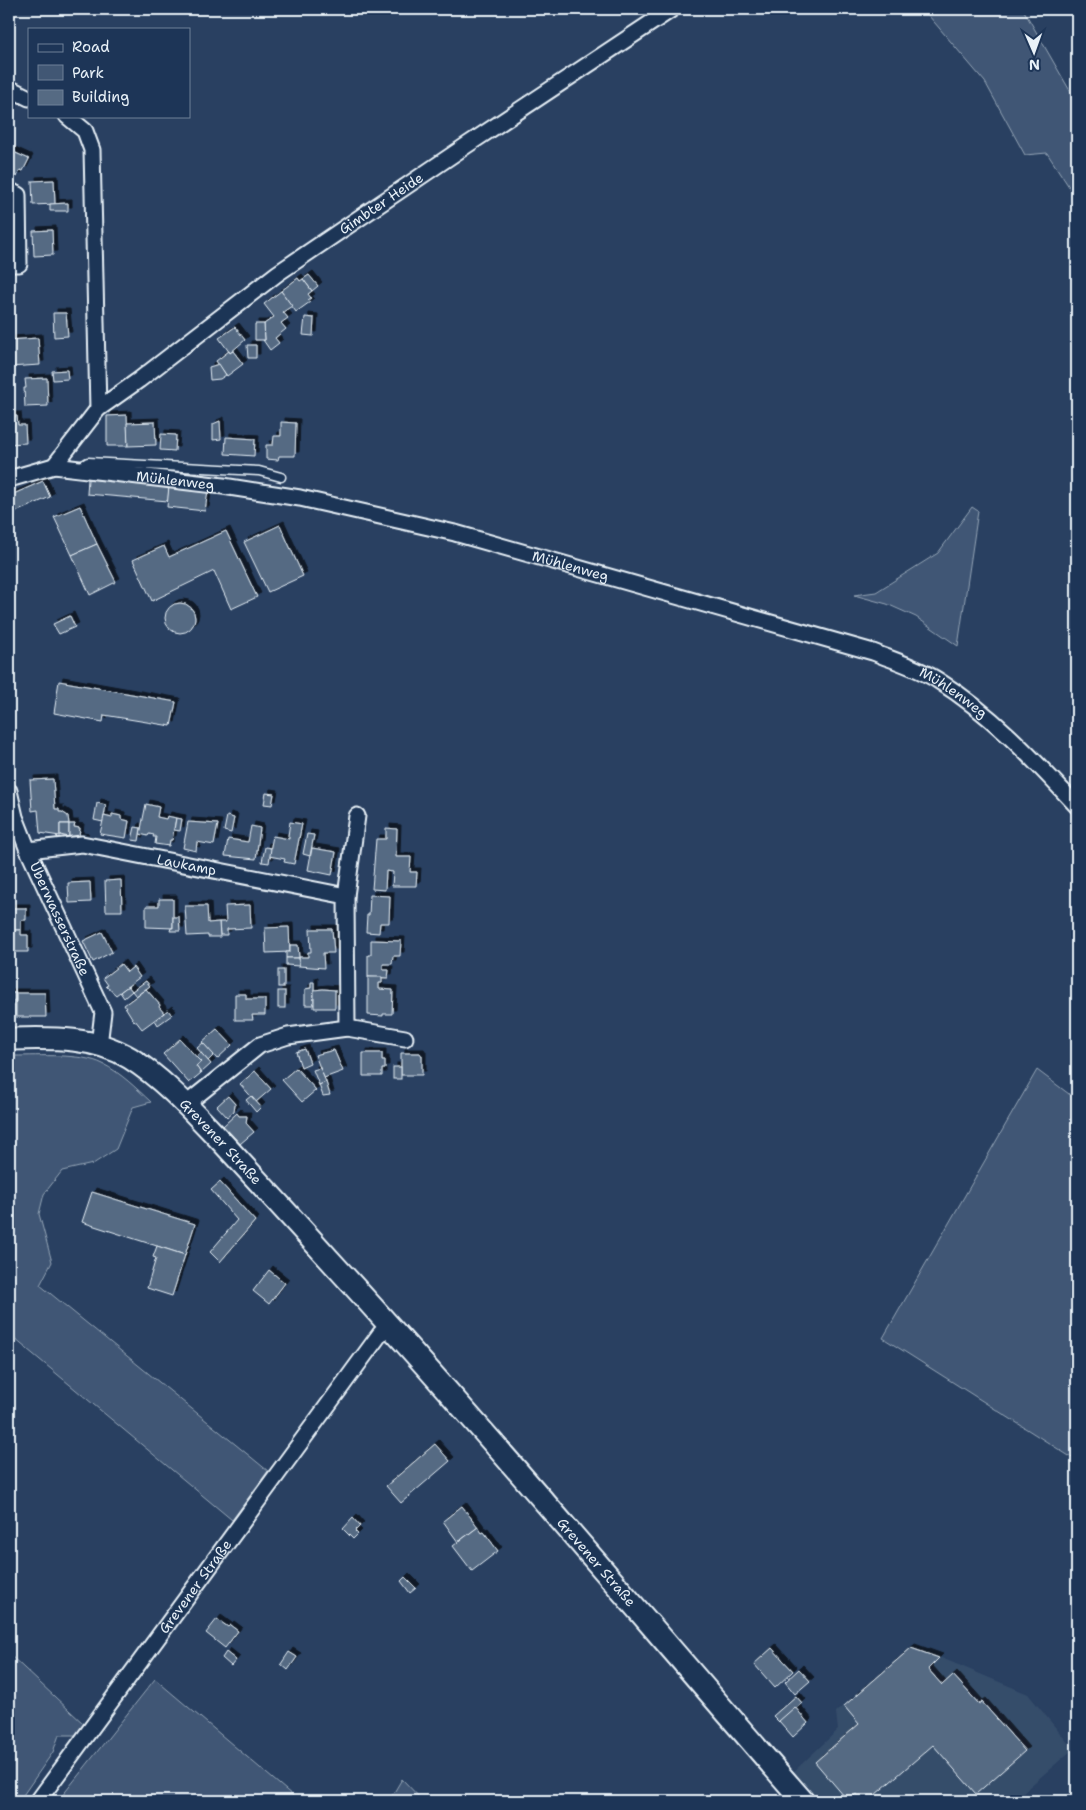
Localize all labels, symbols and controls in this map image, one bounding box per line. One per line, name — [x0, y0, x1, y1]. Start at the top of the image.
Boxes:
legend — [28, 28, 190, 118]
north arrow — [1008, 28, 1058, 78]
text: Road — [72, 37, 110, 57]
text: N — [1029, 56, 1040, 74]
text: Park — [72, 63, 104, 83]
text: Building — [72, 87, 129, 107]
street label: Gimbter Heide — [335, 168, 427, 238]
street label: Mühlenweg — [135, 467, 215, 494]
street label: Mühlenweg — [530, 546, 611, 585]
street label: Mühlenweg — [917, 663, 991, 722]
street label: Laukamp — [155, 850, 218, 879]
street label: Überwasserstraße — [26, 859, 94, 979]
street label: Grevener Straße — [176, 1095, 266, 1188]
street label: Grevener Straße — [553, 1514, 640, 1610]
street label: Grevener Straße — [155, 1536, 236, 1637]

